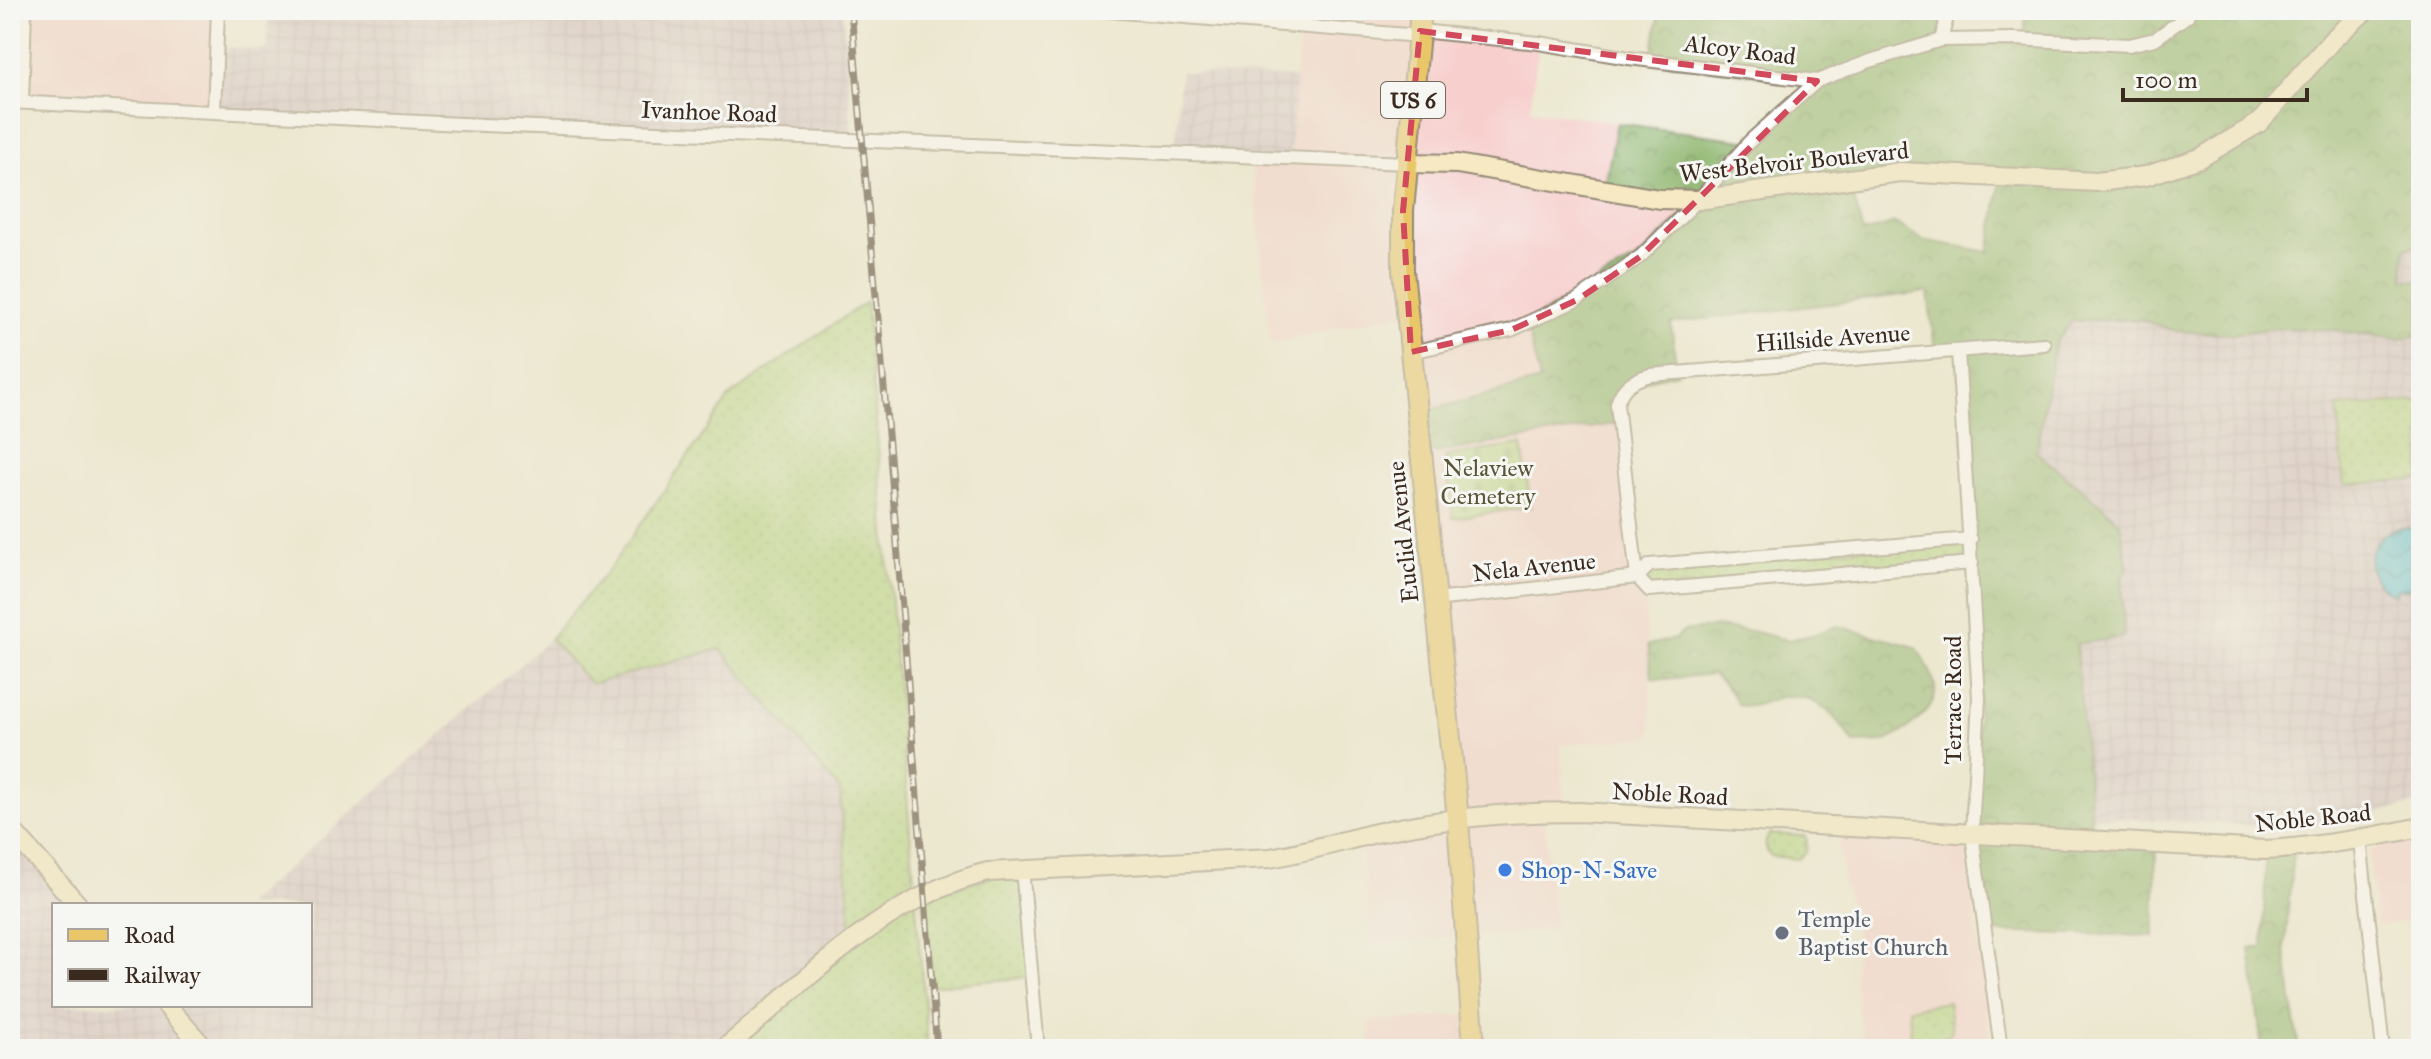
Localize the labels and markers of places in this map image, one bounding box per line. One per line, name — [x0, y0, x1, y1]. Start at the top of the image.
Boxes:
place label: Shop-N-Save — [1521, 855, 1657, 885]
marker: Shop-N-Save — [1496, 861, 1514, 879]
place label: Temple Baptist Church — [1798, 904, 1948, 962]
marker: Temple Baptist Church — [1773, 924, 1791, 942]

